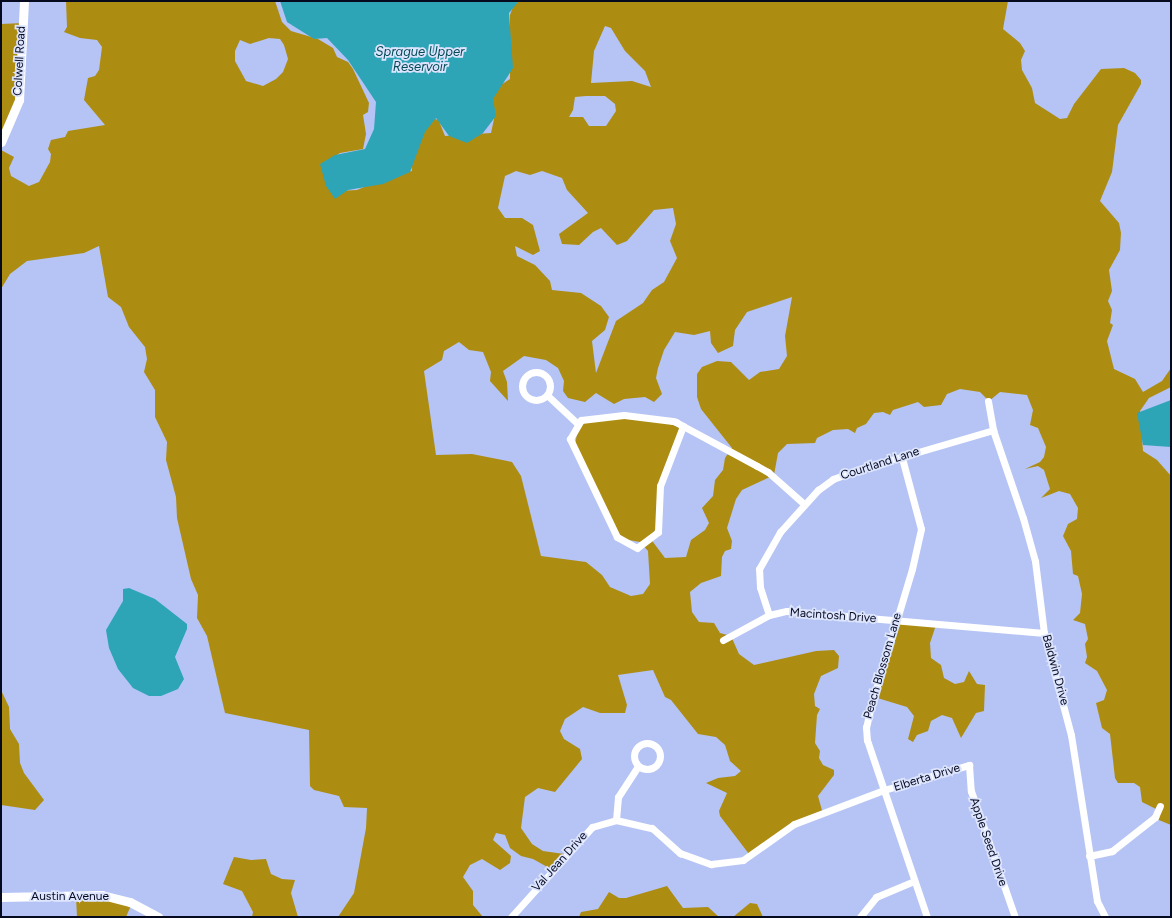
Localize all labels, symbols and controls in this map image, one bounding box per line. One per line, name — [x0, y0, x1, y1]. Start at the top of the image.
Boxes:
street label: Colwell Road — [11, 26, 29, 96]
water label: Sprague Upper Reservoir — [375, 45, 465, 76]
street label: Courtland Lane — [839, 444, 921, 484]
street label: Macintosh Drive — [789, 606, 877, 626]
street label: Peach Blossom Lane — [861, 611, 905, 721]
street label: Baldwin Drive — [1039, 633, 1071, 707]
street label: Elberta Drive — [892, 761, 962, 795]
street label: Apple Seed Drive — [966, 796, 1010, 888]
street label: Val Jean Drive — [529, 829, 591, 895]
street label: Austin Avenue — [31, 890, 109, 904]

